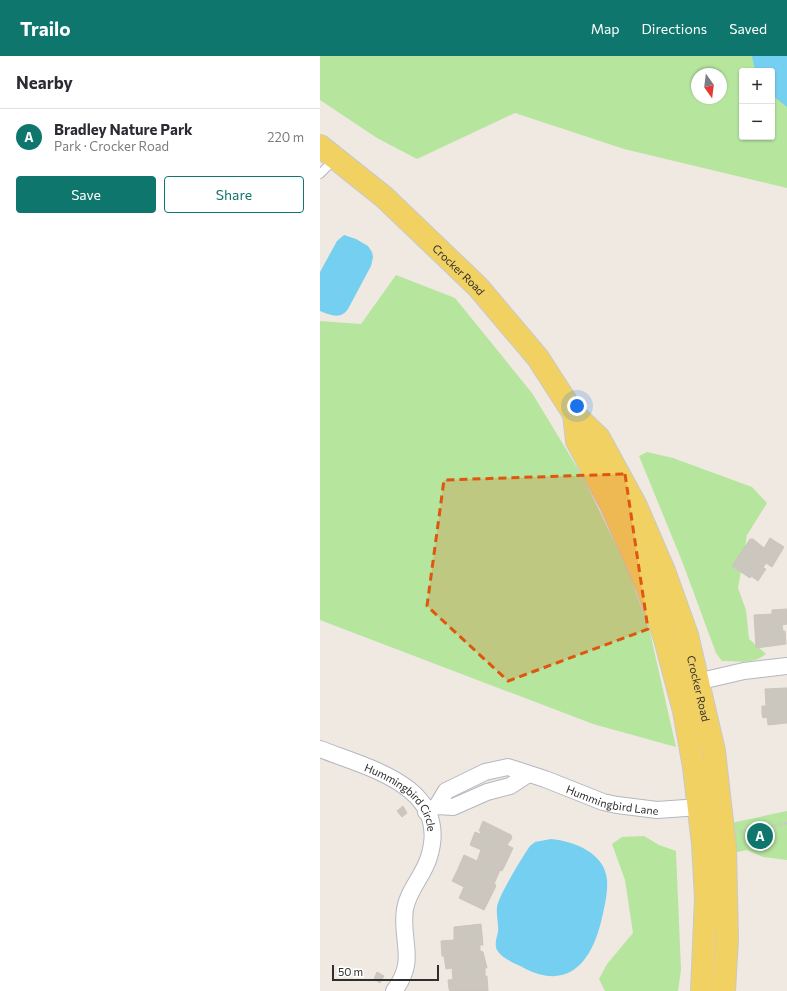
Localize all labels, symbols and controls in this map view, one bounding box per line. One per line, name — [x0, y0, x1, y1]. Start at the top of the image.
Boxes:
text: Trailo — [20, 17, 71, 40]
text: Map — [591, 20, 620, 37]
text: Directions — [642, 20, 707, 37]
text: Saved — [729, 20, 767, 37]
north arrow — [691, 68, 727, 104]
map controls — [739, 68, 775, 140]
button: + — [739, 68, 775, 104]
text: Nearby — [16, 72, 73, 93]
button: − — [739, 104, 775, 140]
text: Bradley Nature Park — [54, 120, 193, 138]
text: A — [24, 129, 34, 145]
text: 220 m — [267, 129, 304, 145]
text: Park · Crocker Road — [54, 138, 169, 154]
button: Save — [16, 176, 156, 213]
button: Share — [164, 176, 304, 213]
street label: Crocker Road — [430, 241, 488, 297]
your location — [567, 396, 587, 416]
street label: Crocker Road — [685, 654, 713, 723]
street label: Hummingbird Circle — [363, 760, 439, 832]
street label: Hummingbird Lane — [565, 782, 660, 817]
pin: A — [747, 821, 773, 851]
scale bar — [332, 963, 439, 982]
text: 50 m — [338, 965, 363, 978]

